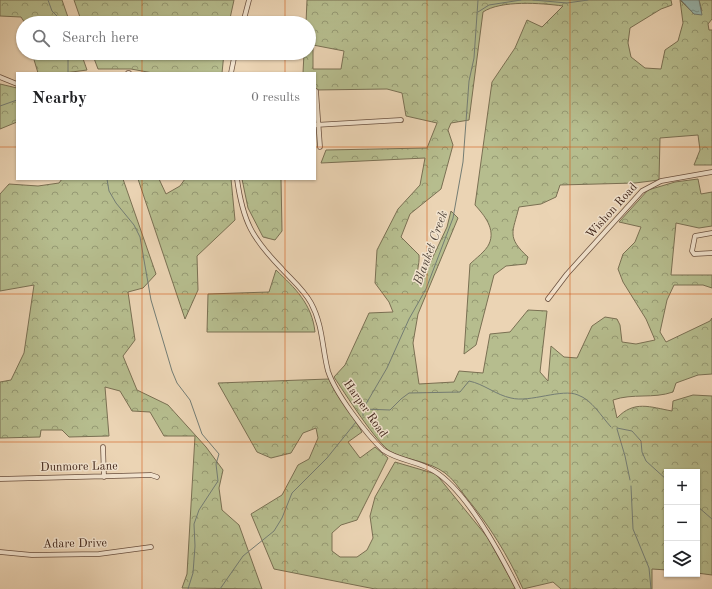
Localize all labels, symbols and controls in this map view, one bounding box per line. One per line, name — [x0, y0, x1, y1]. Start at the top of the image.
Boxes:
search box — [16, 16, 316, 60]
icon: search — [30, 27, 52, 49]
text: Search here — [62, 31, 139, 46]
text: Nearby — [32, 90, 87, 107]
text: 0 results — [251, 91, 300, 104]
street label: Wishon Road — [584, 181, 640, 241]
water label: Blanket Creek — [411, 209, 450, 288]
street label: Harper Road — [341, 378, 389, 440]
street label: Dunmore Lane — [40, 460, 118, 474]
map controls — [664, 469, 700, 577]
button: + — [664, 469, 700, 505]
button: − — [664, 505, 700, 541]
street label: Adare Drive — [43, 537, 108, 551]
button: layers — [664, 541, 700, 577]

